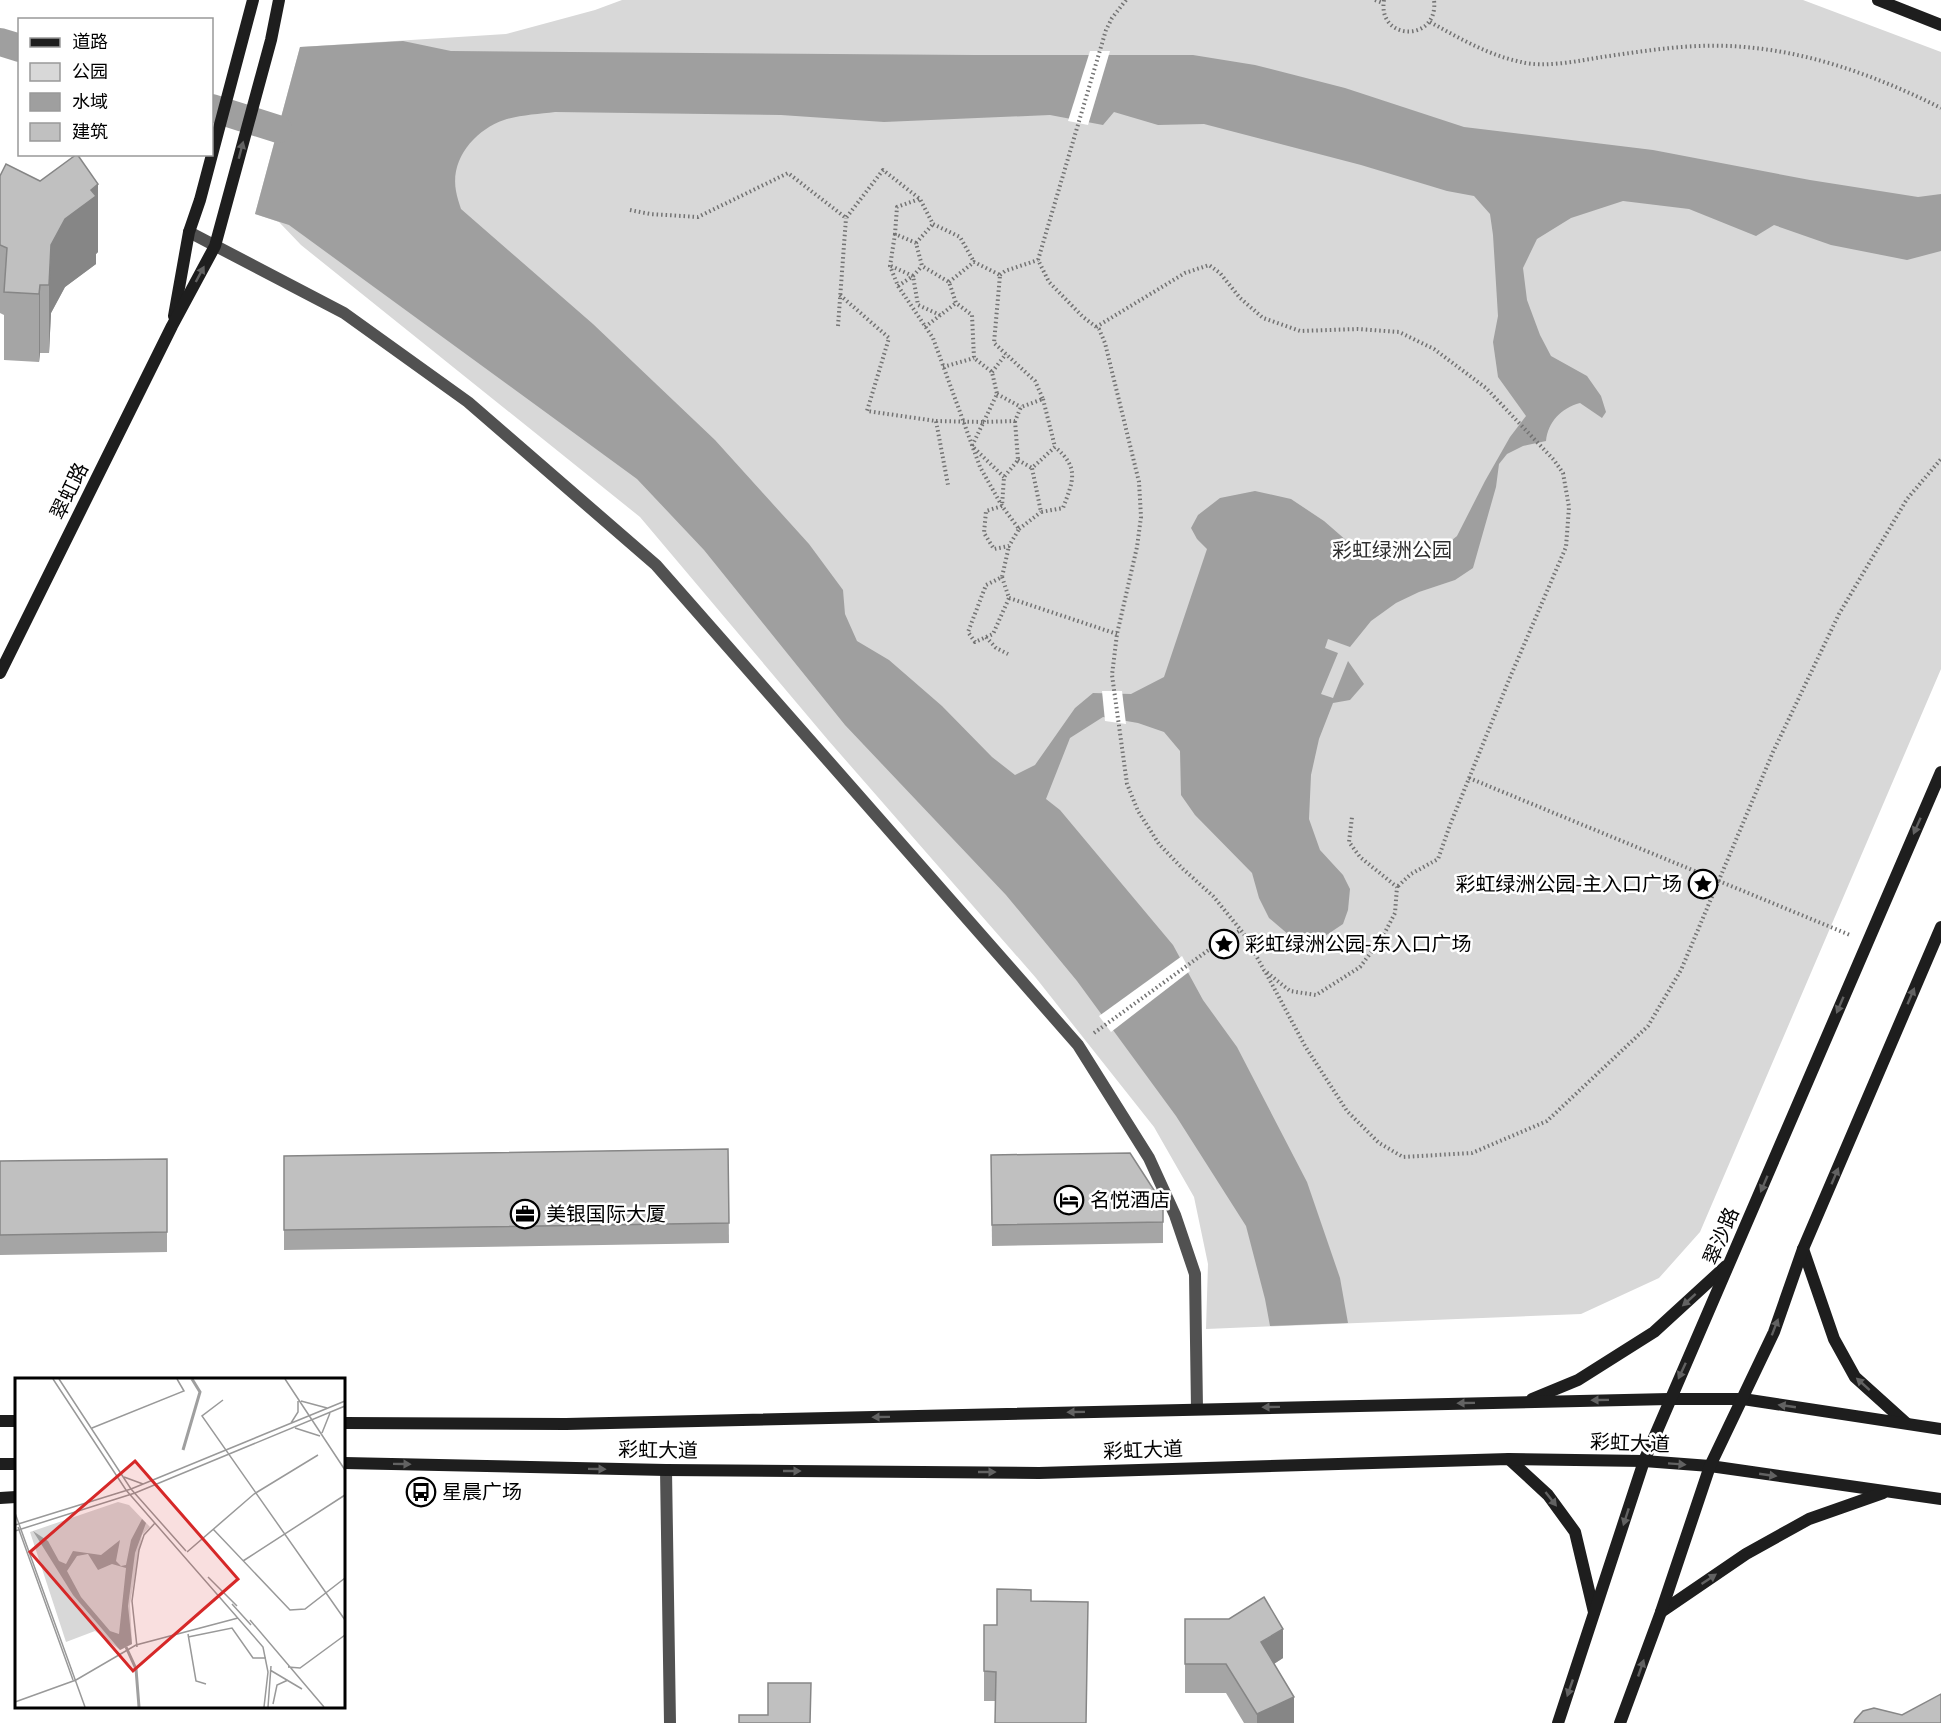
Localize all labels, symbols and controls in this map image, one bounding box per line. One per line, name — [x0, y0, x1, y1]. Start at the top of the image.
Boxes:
legend — [18, 18, 213, 156]
text: 道路 — [72, 29, 108, 53]
text: 公园 — [72, 59, 108, 83]
text: 水域 — [72, 89, 108, 113]
text: 建筑 — [72, 119, 108, 143]
one-way arrow — [237, 141, 246, 159]
one-way arrow — [195, 265, 205, 282]
street label: 翠虹路 — [43, 458, 94, 524]
park label: 彩虹绿洲公园 — [1332, 536, 1452, 563]
one-way arrow — [1913, 817, 1922, 834]
place icon: 彩虹绿洲公园-主入口广场 — [1687, 868, 1719, 900]
place label: 彩虹绿洲公园-主入口广场 — [1456, 870, 1682, 897]
place icon: 彩虹绿洲公园-东入口广场 — [1208, 928, 1240, 960]
place label: 彩虹绿洲公园-东入口广场 — [1245, 930, 1471, 957]
one-way arrow — [1907, 988, 1916, 1005]
one-way arrow — [1835, 996, 1844, 1014]
one-way arrow — [1830, 1167, 1839, 1184]
one-way arrow — [1759, 1176, 1769, 1194]
hotel icon: 名悦酒店 — [1053, 1184, 1085, 1216]
place label: 名悦酒店 — [1090, 1186, 1170, 1213]
office icon: 美银国际大厦 — [509, 1198, 541, 1230]
place label: 美银国际大厦 — [546, 1200, 666, 1227]
street label: 翠沙路 — [1696, 1203, 1745, 1269]
one-way arrow — [1681, 1293, 1696, 1307]
one-way arrow — [1771, 1318, 1780, 1336]
one-way arrow — [1677, 1363, 1686, 1380]
one-way arrow — [1856, 1377, 1871, 1391]
inset map — [15, 1378, 345, 1708]
one-way arrow — [1591, 1395, 1610, 1405]
one-way arrow — [1457, 1398, 1476, 1407]
one-way arrow — [1777, 1401, 1796, 1410]
one-way arrow — [1262, 1402, 1281, 1412]
one-way arrow — [1067, 1407, 1086, 1417]
one-way arrow — [872, 1412, 891, 1421]
street label: 彩虹大道 — [1590, 1428, 1670, 1457]
street label: 彩虹大道 — [618, 1435, 698, 1464]
street label: 彩虹大道 — [1103, 1435, 1183, 1464]
one-way arrow — [1668, 1459, 1687, 1468]
one-way arrow — [392, 1460, 411, 1469]
one-way arrow — [587, 1464, 606, 1474]
one-way arrow — [782, 1466, 801, 1476]
one-way arrow — [977, 1468, 996, 1477]
one-way arrow — [1759, 1471, 1778, 1480]
bus stop icon: 星晨广场 — [405, 1476, 437, 1508]
place label: 星晨广场 — [442, 1478, 522, 1505]
one-way arrow — [1544, 1492, 1556, 1507]
one-way arrow — [1620, 1508, 1630, 1526]
one-way arrow — [1701, 1573, 1717, 1585]
one-way arrow — [1637, 1659, 1647, 1677]
one-way arrow — [1565, 1679, 1575, 1697]

